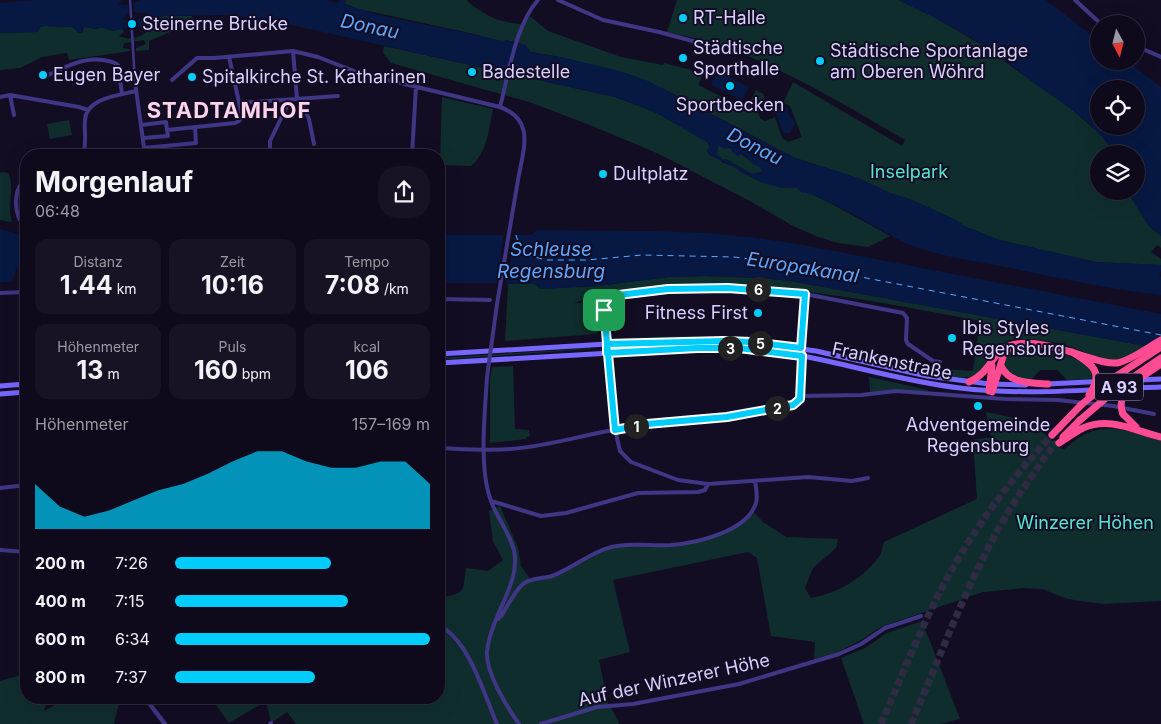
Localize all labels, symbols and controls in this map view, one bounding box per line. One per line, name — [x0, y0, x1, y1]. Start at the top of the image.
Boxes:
place label: RT-Halle — [693, 7, 766, 28]
water label: Donau — [339, 9, 401, 44]
marker: RT-Halle — [677, 12, 689, 24]
place label: Steinerne Brücke — [142, 13, 288, 34]
north arrow — [1090, 15, 1145, 70]
map controls — [1090, 15, 1145, 200]
marker: Steinerne Brücke — [126, 18, 138, 30]
place label: Städtische Sporthalle — [693, 37, 783, 79]
place label: Städtische Sportanlage am Oberen Wöhrd — [830, 40, 1028, 82]
marker: Städtische Sporthalle — [677, 52, 689, 64]
marker: Städtische Sportanlage am Oberen Wöhrd — [814, 55, 826, 67]
place label: Badestelle — [482, 61, 570, 82]
place label: Eugen Bayer — [53, 64, 161, 85]
place label: Spitalkirche St. Katharinen — [202, 66, 426, 87]
marker: Badestelle — [466, 66, 478, 78]
marker: Eugen Bayer — [37, 69, 49, 81]
marker: Spitalkirche St. Katharinen — [186, 71, 198, 83]
marker: Sportbecken — [724, 80, 736, 92]
button: locate — [1090, 80, 1145, 135]
place label: Sportbecken — [676, 94, 784, 115]
district label: STADTAMHOF — [147, 97, 311, 123]
water label: Donau — [723, 123, 786, 170]
button: layers — [1090, 145, 1145, 200]
park label: Inselpark — [870, 161, 948, 182]
place label: Dultplatz — [613, 163, 688, 184]
text: Morgenlauf — [35, 165, 193, 199]
button: share — [378, 166, 430, 218]
marker: Dultplatz — [597, 168, 609, 180]
text: 06:48 — [35, 201, 80, 221]
water label: Schleuse Regensburg — [497, 238, 605, 283]
water label: Europakanal — [745, 247, 861, 288]
text: Distanz — [73, 253, 123, 270]
text: Zeit — [220, 253, 245, 270]
text: Tempo — [344, 253, 390, 270]
text: 1.44 — [60, 270, 113, 300]
text: 10:16 — [201, 270, 264, 300]
text: 7:08 — [325, 270, 380, 300]
pin: 6 — [746, 276, 770, 302]
text: km — [113, 280, 137, 297]
text: /km — [380, 280, 409, 297]
text: 6 — [754, 281, 763, 298]
pin — [583, 289, 625, 331]
icon: arrive — [590, 296, 618, 324]
place label: Fitness First — [645, 302, 748, 323]
marker: Fitness First — [752, 307, 764, 319]
place label: Ibis Styles Regensburg — [962, 317, 1065, 359]
pin: 5 — [748, 330, 772, 356]
marker: Ibis Styles Regensburg — [946, 332, 958, 344]
text: 5 — [756, 335, 765, 352]
pin: 3 — [718, 336, 742, 360]
text: Höhenmeter — [57, 338, 139, 355]
text: Puls — [218, 338, 246, 355]
text: kcal — [353, 338, 380, 355]
street label: Frankenstraße — [830, 338, 954, 383]
text: 3 — [726, 340, 735, 357]
text: 13 — [77, 355, 104, 385]
text: 160 — [194, 355, 238, 385]
text: 106 — [345, 355, 389, 385]
text: m — [104, 365, 120, 382]
text: bpm — [238, 365, 271, 382]
road number: A 93 — [1095, 374, 1143, 401]
pin: 2 — [764, 396, 790, 420]
text: 2 — [773, 400, 782, 417]
marker: Adventgemeinde Regensburg — [972, 400, 984, 412]
text: Höhenmeter — [35, 414, 129, 434]
text: 157–169 m — [352, 414, 430, 434]
pin: 1 — [624, 414, 648, 438]
place label: Adventgemeinde Regensburg — [906, 414, 1050, 456]
text: 1 — [633, 418, 640, 435]
park label: Winzerer Höhen — [1016, 512, 1154, 533]
text: 200 m — [35, 553, 85, 573]
text: 7:26 — [115, 553, 148, 573]
text: 400 m — [35, 591, 86, 611]
text: 7:15 — [115, 591, 144, 611]
text: 600 m — [35, 629, 85, 649]
text: 6:34 — [115, 629, 150, 649]
street label: Auf der Winzerer Höhe — [576, 649, 772, 710]
text: 800 m — [35, 667, 85, 687]
text: 7:37 — [115, 667, 147, 687]

